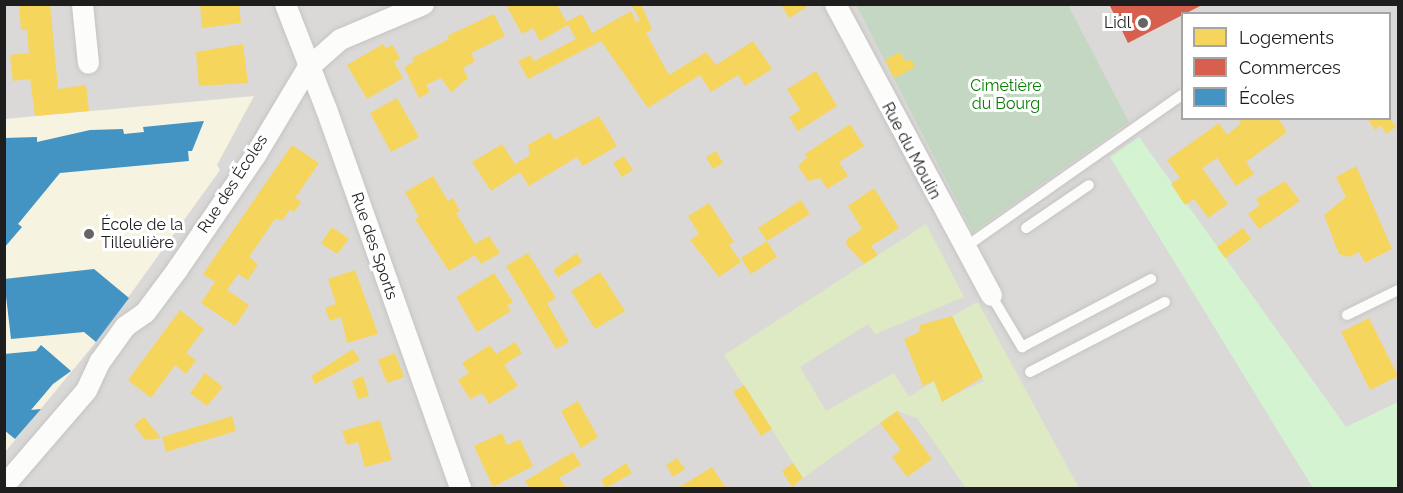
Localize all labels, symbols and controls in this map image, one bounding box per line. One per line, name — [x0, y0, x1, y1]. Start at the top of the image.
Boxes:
legend — [1181, 12, 1391, 120]
place label: Lidl — [1104, 13, 1131, 33]
marker: Lidl — [1136, 16, 1150, 30]
text: Logements — [1239, 27, 1334, 48]
text: Commerces — [1239, 57, 1341, 78]
park label: Cimetière du Bourg — [970, 76, 1042, 114]
text: Écoles — [1239, 87, 1294, 108]
street label: Rue du Moulin — [877, 99, 945, 203]
street label: Rue des Écoles — [194, 131, 272, 237]
street label: Rue des Sports — [347, 190, 401, 302]
place label: École de la Tilleulière — [101, 215, 183, 253]
marker: École de la Tilleulière — [82, 227, 96, 241]

